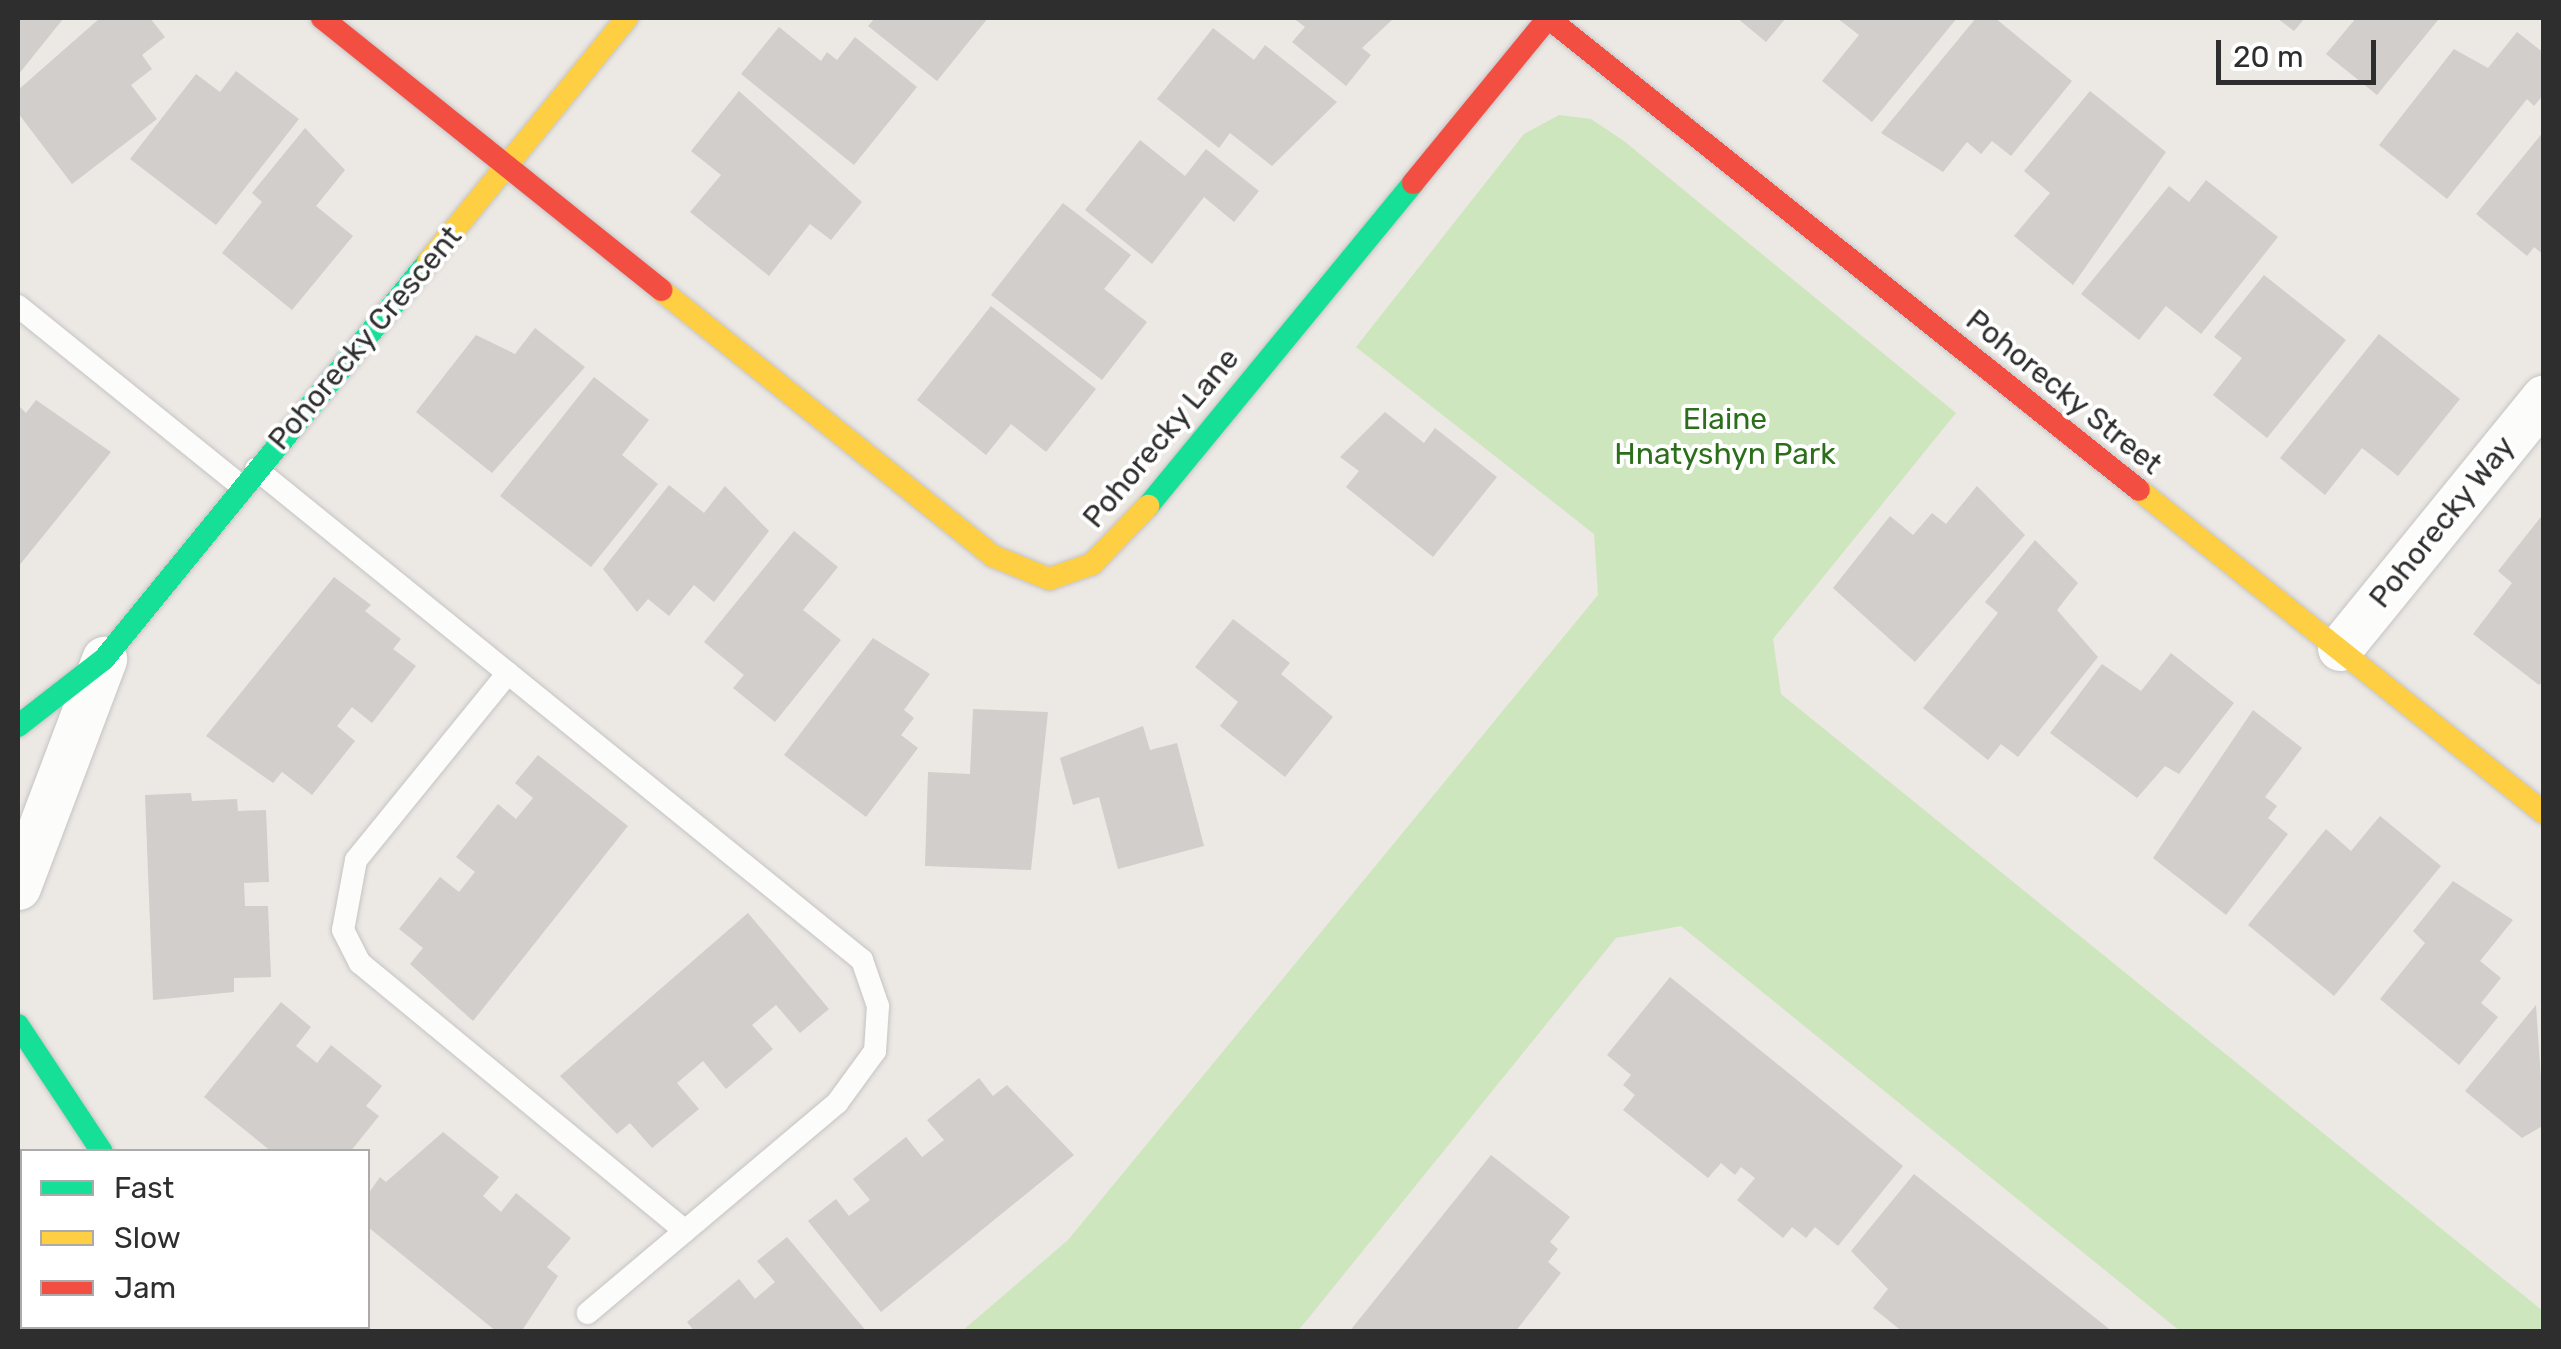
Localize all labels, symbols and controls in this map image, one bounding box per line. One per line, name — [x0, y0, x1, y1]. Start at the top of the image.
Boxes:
scale bar — [2221, 20, 2381, 82]
text: 20 m — [2233, 39, 2304, 75]
street label: Pohorecky Crescent — [261, 218, 469, 458]
street label: Pohorecky Street — [1959, 302, 2169, 482]
street label: Pohorecky Lane — [1075, 341, 1247, 535]
park label: Elaine Hnatyshyn Park — [1614, 401, 1836, 472]
street label: Pohorecky Way — [2361, 428, 2523, 616]
legend — [20, 1149, 370, 1329]
text: Fast — [114, 1170, 174, 1206]
text: Slow — [114, 1220, 181, 1256]
text: Jam — [114, 1270, 176, 1306]

